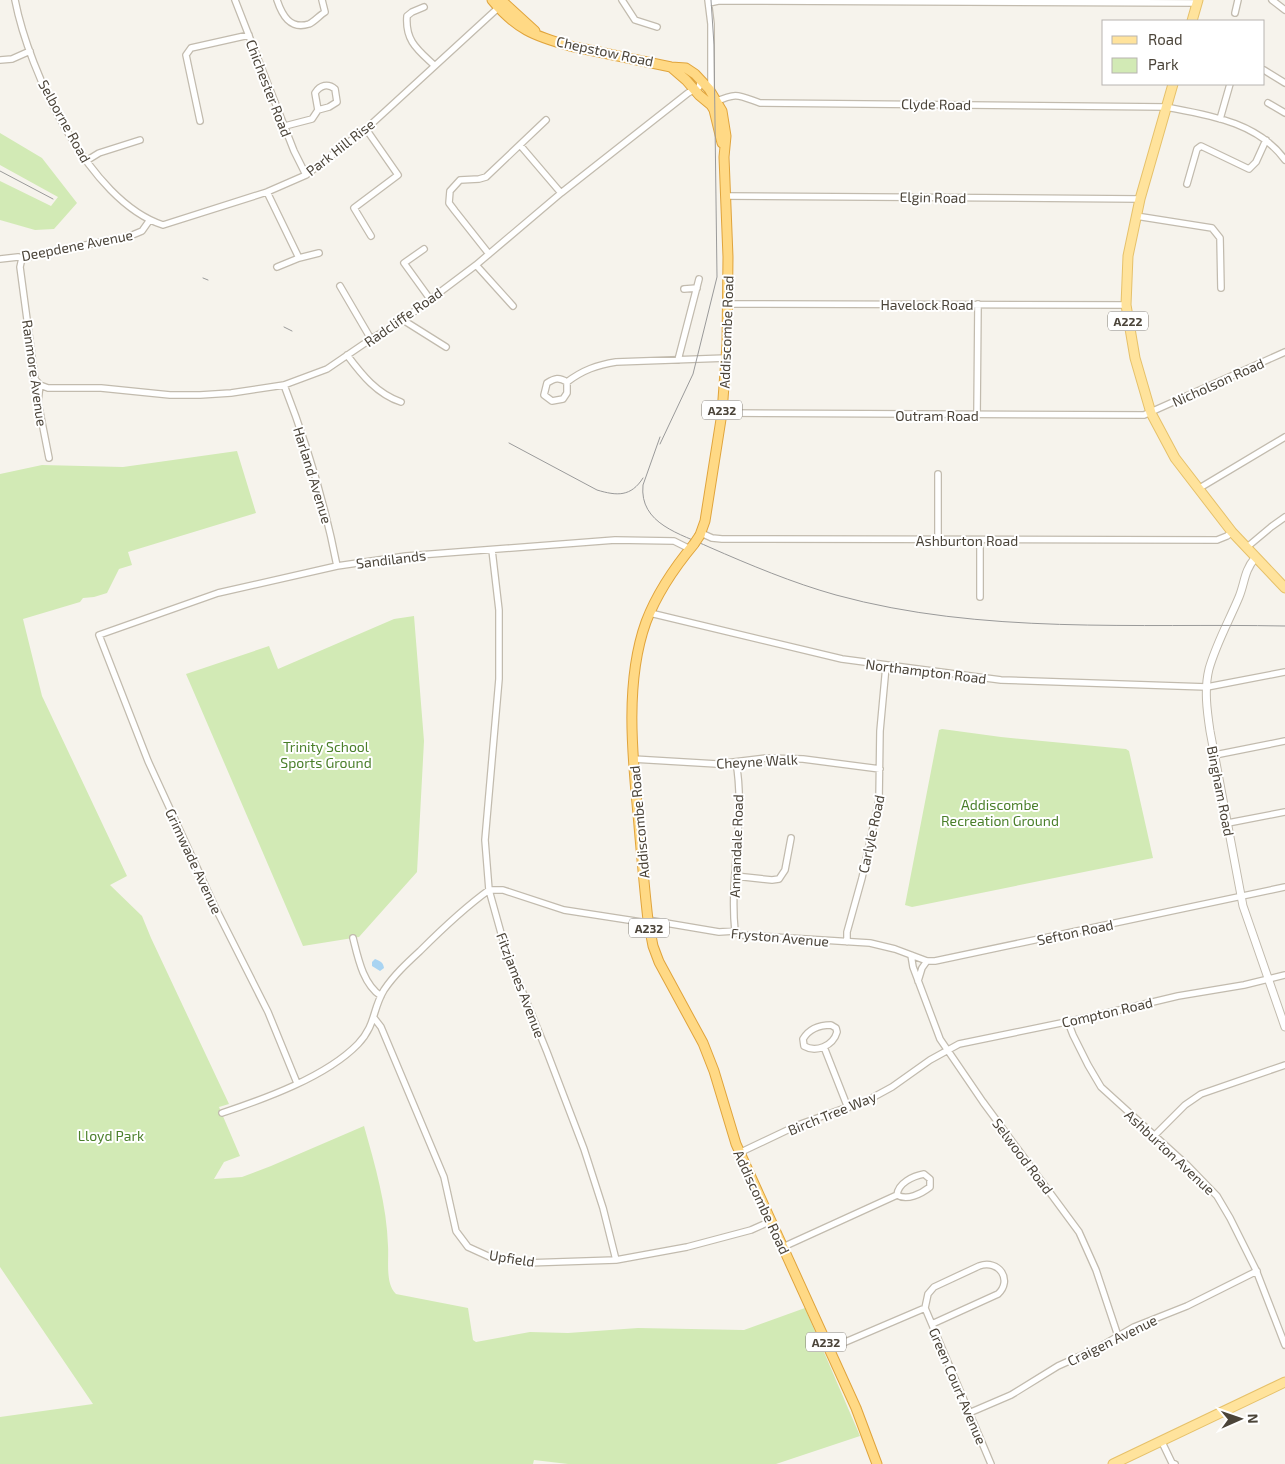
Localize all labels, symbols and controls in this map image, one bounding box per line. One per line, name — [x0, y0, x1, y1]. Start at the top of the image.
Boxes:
legend — [1102, 20, 1265, 85]
text: Road — [1148, 30, 1183, 48]
street label: Chepstow Road — [555, 32, 655, 70]
street label: Chichester Road — [243, 37, 295, 139]
text: Park — [1148, 55, 1179, 73]
street label: Selborne Road — [35, 77, 95, 165]
street label: Clyde Road — [901, 95, 971, 113]
street label: Park Hill Rise — [302, 115, 378, 179]
street label: Elgin Road — [899, 188, 967, 206]
street label: Deepdene Avenue — [20, 226, 134, 264]
street label: Addiscombe Road — [716, 275, 736, 389]
street label: Radcliffe Road — [361, 284, 445, 350]
street label: Havelock Road — [880, 296, 974, 313]
road number: A222 — [1108, 312, 1148, 331]
street label: Ranmore Avenue — [19, 319, 51, 427]
street label: Nicholson Road — [1169, 354, 1267, 410]
road number: A232 — [702, 400, 742, 420]
street label: Outram Road — [895, 407, 979, 424]
street label: Harland Avenue — [290, 425, 336, 525]
street label: Ashburton Road — [916, 532, 1018, 549]
street label: Sandilands — [355, 546, 427, 572]
street label: Northampton Road — [865, 655, 987, 687]
park label: Trinity School Sports Ground — [280, 738, 372, 771]
street label: Bingham Road — [1204, 744, 1238, 838]
street label: Cheyne Walk — [716, 750, 798, 772]
street label: Addiscombe Road — [626, 765, 652, 879]
street label: Carlyle Road — [854, 793, 888, 875]
street label: Annandale Road — [726, 794, 746, 898]
park label: Addiscombe Recreation Ground — [941, 796, 1059, 829]
street label: Grimwade Avenue — [162, 805, 226, 917]
street label: Sefton Road — [1035, 916, 1115, 948]
road number: A232 — [629, 918, 669, 938]
street label: Fryston Avenue — [730, 924, 830, 950]
street label: Fitzjames Avenue — [493, 930, 549, 1040]
street label: Compton Road — [1060, 993, 1154, 1031]
street label: Birch Tree Way — [785, 1087, 879, 1138]
street label: Ashburton Avenue — [1122, 1106, 1218, 1198]
street label: Selwood Road — [989, 1115, 1057, 1197]
park label: Lloyd Park — [78, 1127, 144, 1144]
street label: Addiscombe Road — [730, 1147, 794, 1257]
street label: Upfield — [488, 1246, 536, 1270]
street label: Craigen Avenue — [1064, 1311, 1160, 1369]
street label: Green Court Avenue — [926, 1325, 990, 1447]
road number: A232 — [806, 1332, 846, 1351]
north arrow — [1215, 1394, 1265, 1444]
text: N — [1245, 1413, 1262, 1424]

